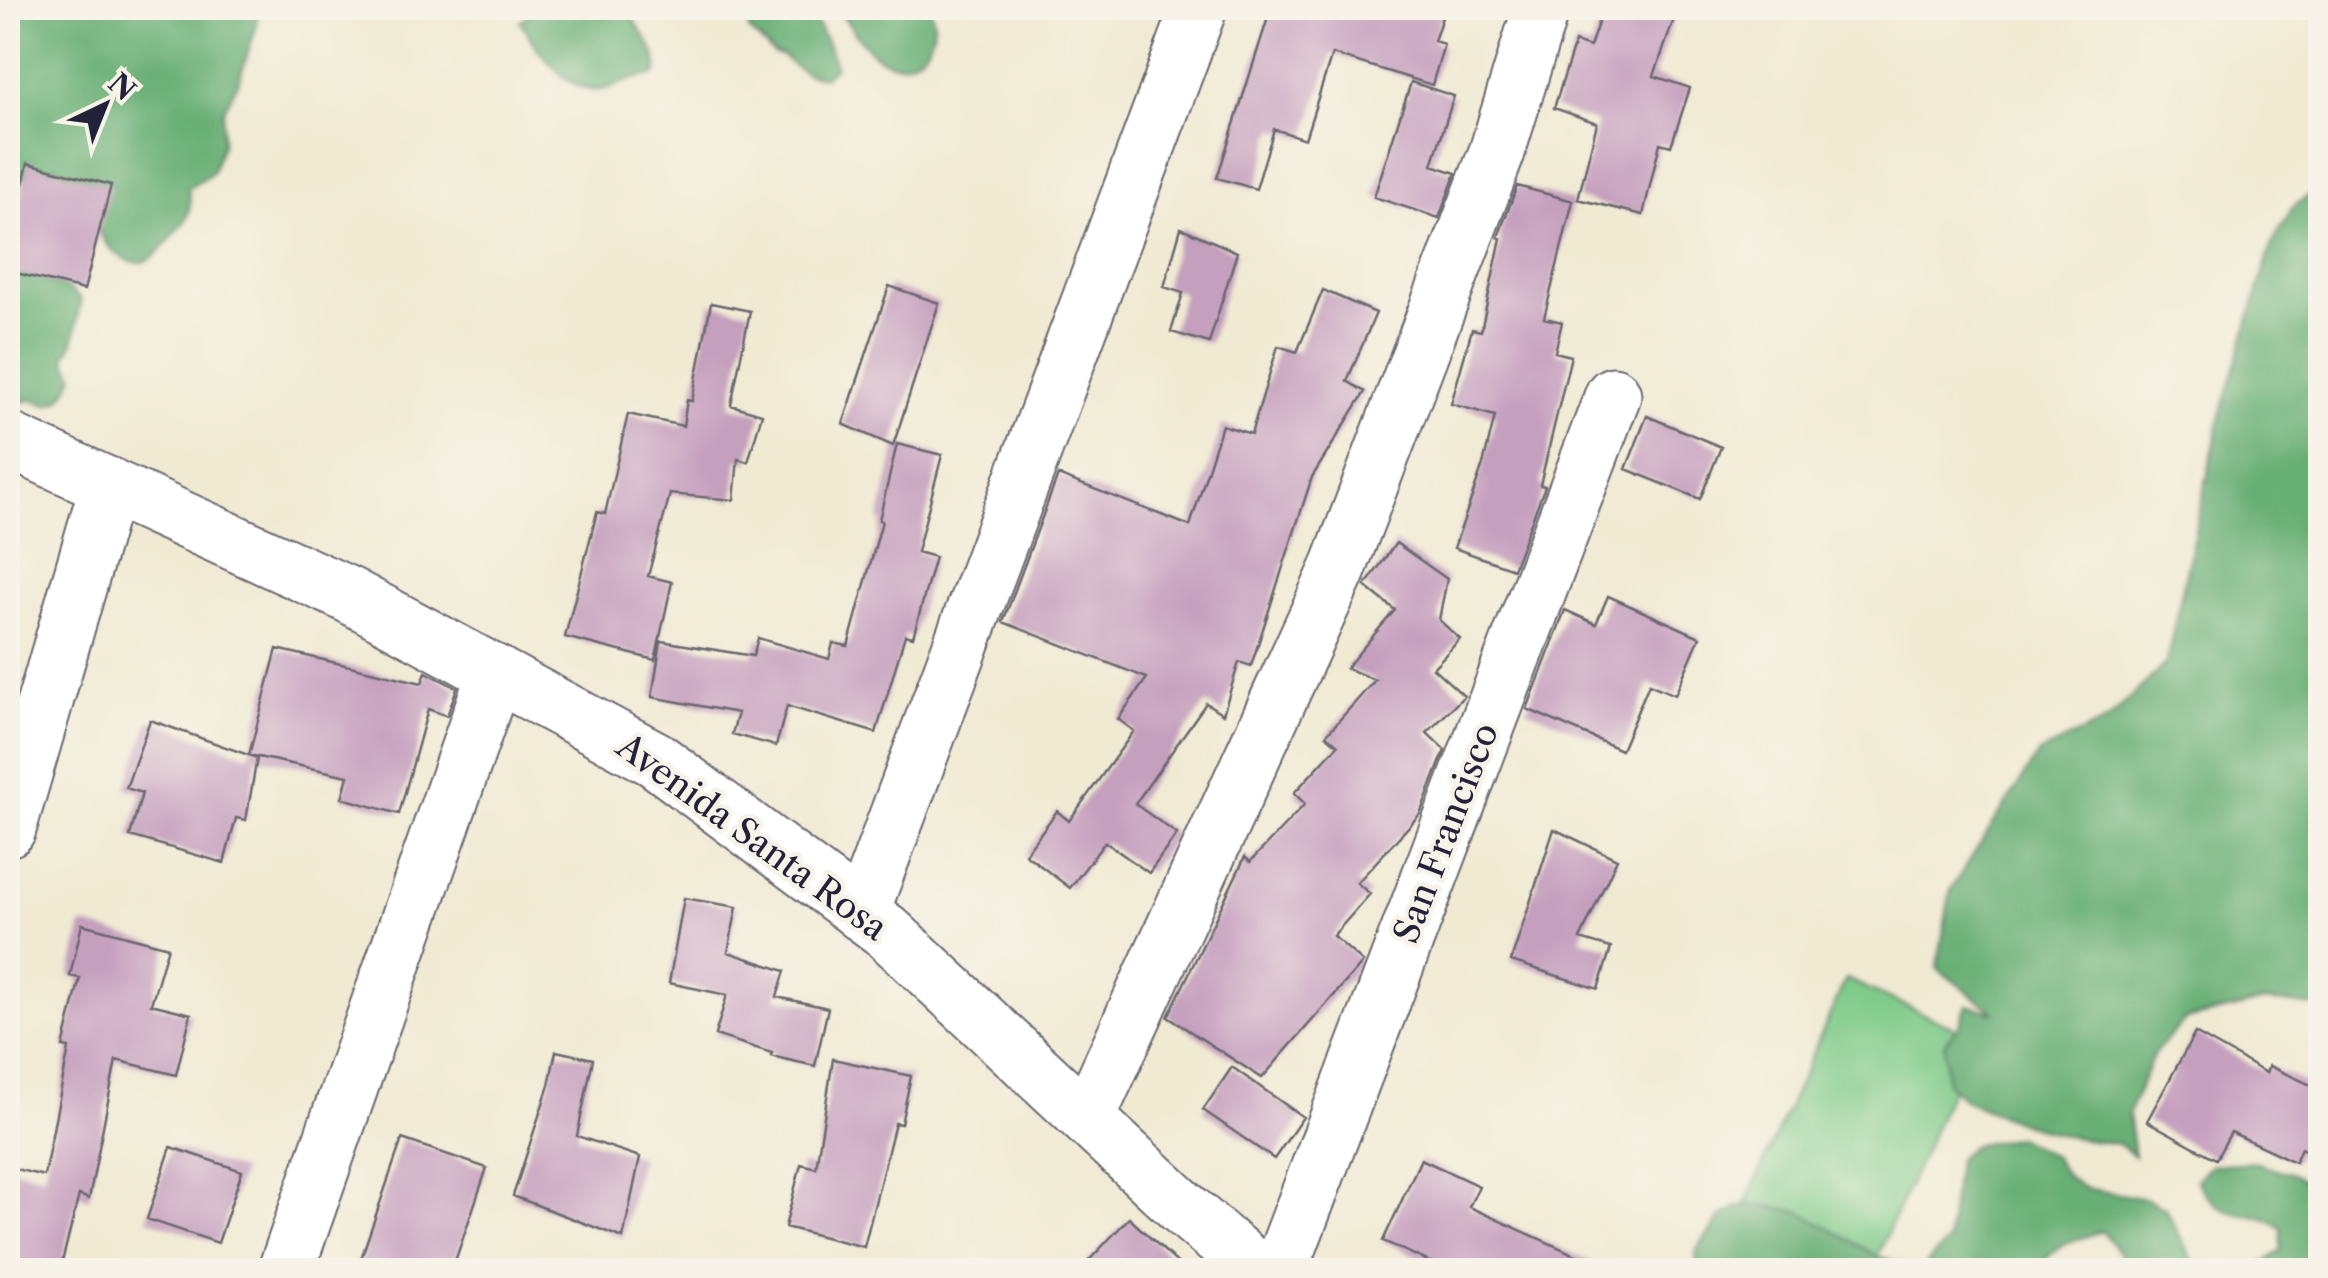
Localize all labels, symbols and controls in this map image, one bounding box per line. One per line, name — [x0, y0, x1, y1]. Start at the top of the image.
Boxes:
north arrow — [55, 55, 155, 155]
text: N — [102, 66, 143, 107]
street label: San Francisco — [1384, 717, 1507, 949]
street label: Avenida Santa Rosa — [608, 723, 896, 950]

